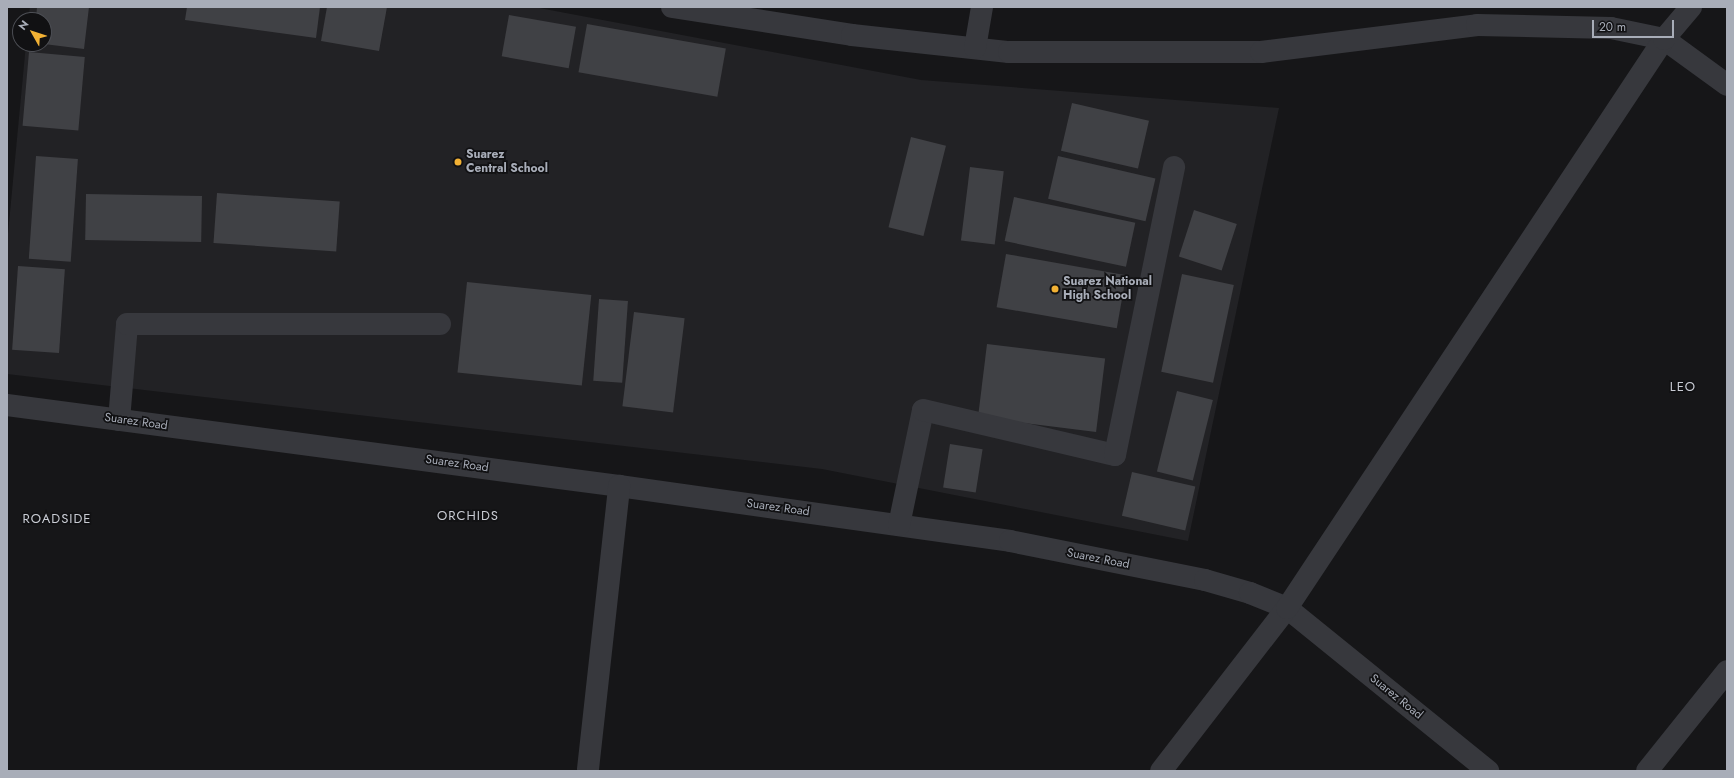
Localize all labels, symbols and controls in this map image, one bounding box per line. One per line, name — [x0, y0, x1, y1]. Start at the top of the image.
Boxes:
north arrow — [12, 12, 52, 52]
scale bar — [1594, 12, 1676, 38]
text: N — [14, 17, 32, 34]
text: 20 m — [1599, 18, 1626, 36]
place label: Suarez Central School — [466, 148, 548, 176]
marker: Suarez Central School — [453, 157, 463, 167]
place label: Suarez National High School — [1063, 275, 1152, 303]
marker: Suarez National High School — [1050, 284, 1060, 294]
district label: LEO — [1670, 379, 1696, 395]
street label: Suarez Road — [104, 410, 168, 434]
street label: Suarez Road — [425, 452, 489, 476]
street label: Suarez Road — [746, 496, 810, 520]
district label: ORCHIDS — [437, 508, 499, 524]
district label: ROADSIDE — [23, 511, 91, 527]
street label: Suarez Road — [1065, 546, 1131, 572]
street label: Suarez Road — [1367, 671, 1425, 723]

